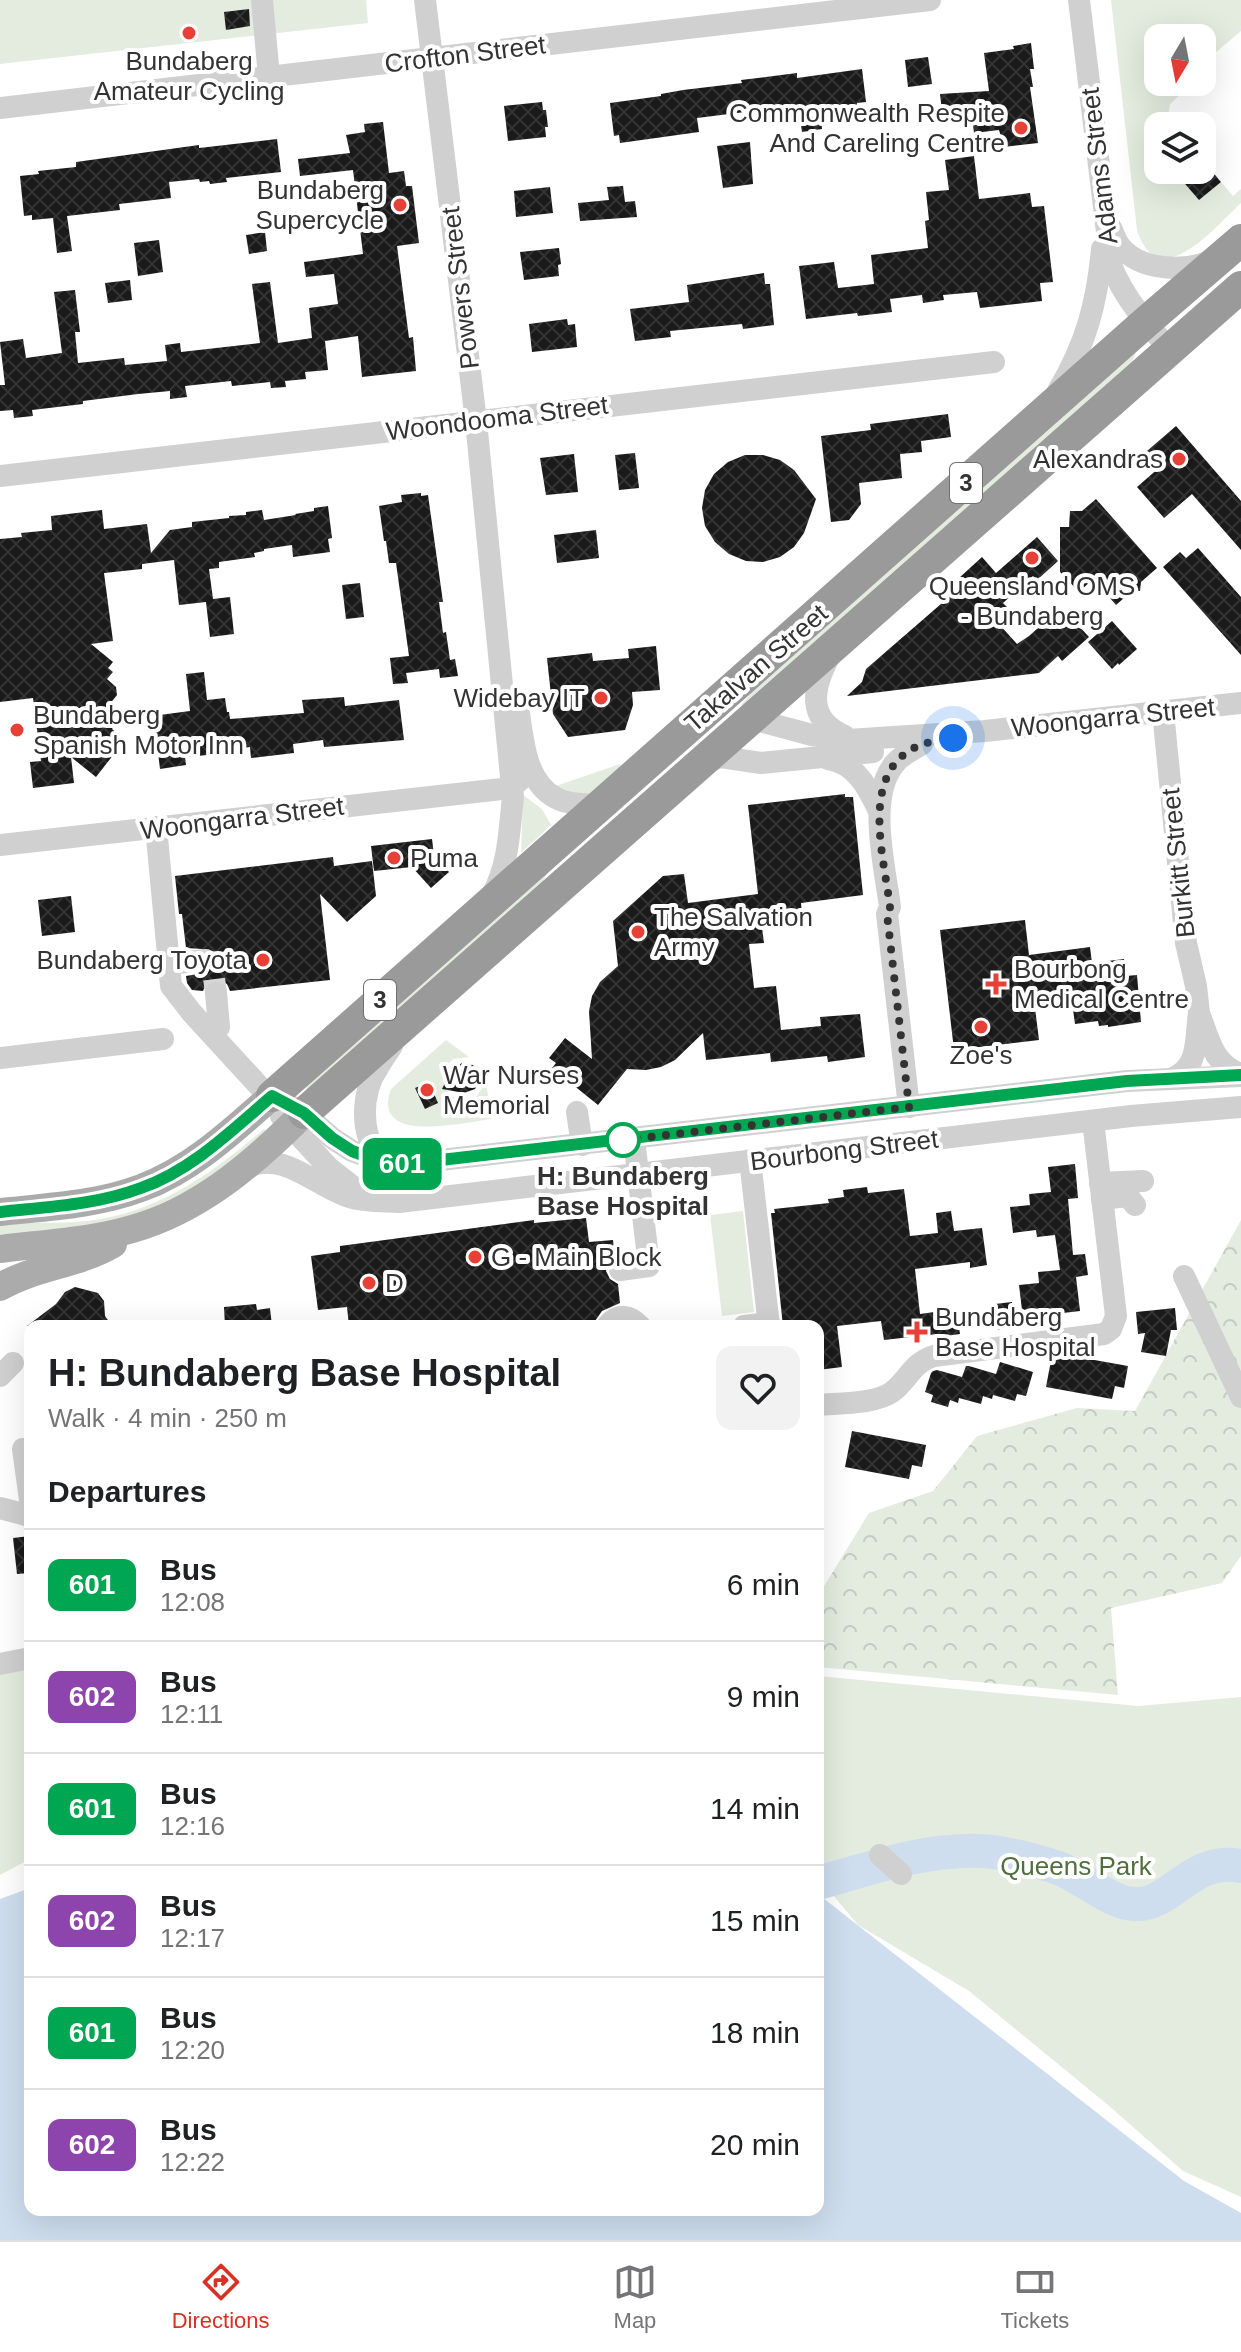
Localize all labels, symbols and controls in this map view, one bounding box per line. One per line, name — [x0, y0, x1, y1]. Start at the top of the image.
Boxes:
marker: Bundaberg Amateur Cycling — [180, 24, 198, 42]
north arrow — [1144, 24, 1216, 96]
map controls — [1144, 24, 1216, 184]
street label: Crofton Street — [383, 29, 548, 79]
place label: Bundaberg Amateur Cycling — [94, 46, 284, 106]
street label: Adams Street — [1074, 85, 1123, 246]
place label: Commonwealth Respite And Careling Centre — [729, 98, 1005, 158]
button: layers — [1144, 112, 1216, 184]
marker: Commonwealth Respite And Careling Centre — [1012, 119, 1030, 137]
place label: Bundaberg Supercycle — [255, 175, 384, 235]
marker: Bundaberg Supercycle — [391, 196, 409, 214]
street label: Powers Street — [435, 204, 485, 371]
street label: Woondooma Street — [384, 389, 611, 447]
place label: Alexandras — [1033, 444, 1163, 474]
marker: Alexandras — [1170, 450, 1188, 468]
road number: 3 — [950, 463, 982, 503]
marker: Queensland OMS - Bundaberg — [1023, 549, 1041, 567]
place label: Queensland OMS - Bundaberg — [929, 571, 1135, 631]
street label: Takalvan Street — [679, 597, 834, 738]
place label: Widebay IT — [454, 683, 585, 713]
marker: Widebay IT — [592, 689, 610, 707]
street label: Woongarra Street — [1010, 691, 1217, 743]
place label: Bundaberg Spanish Motor Inn — [33, 700, 244, 760]
your location — [933, 718, 973, 758]
marker: Bundaberg Spanish Motor Inn — [8, 721, 26, 739]
street label: Burkitt Street — [1155, 786, 1201, 939]
street label: Woongarra Street — [139, 791, 346, 845]
place label: Puma — [410, 843, 478, 873]
marker: Puma — [385, 849, 403, 867]
place label: The Salvation Army — [654, 902, 813, 962]
marker: The Salvation Army — [629, 923, 647, 941]
place label: Bundaberg Toyota — [36, 945, 248, 975]
marker: Bundaberg Toyota — [254, 951, 272, 969]
place label: Bourbong Medical Centre — [1014, 954, 1189, 1014]
marker: Bourbong Medical Centre — [985, 973, 1007, 995]
road number: 3 — [364, 980, 396, 1020]
marker: Zoe's — [972, 1018, 990, 1036]
place label: Zoe's — [950, 1040, 1012, 1070]
place label: War Nurses Memorial — [443, 1060, 579, 1120]
marker: War Nurses Memorial — [418, 1081, 436, 1099]
marker: H: Bundaberg Base Hospital — [606, 1123, 640, 1157]
street label: Bourbong Street — [748, 1123, 941, 1176]
line badge: 601 — [356, 1138, 448, 1190]
text: 601 — [379, 1148, 425, 1179]
place label: H: Bundaberg Base Hospital — [537, 1161, 709, 1221]
place label: G - Main Block — [491, 1242, 662, 1272]
marker: G - Main Block — [466, 1248, 484, 1266]
place label: D — [385, 1268, 404, 1298]
marker: D — [360, 1274, 378, 1292]
place label: Bundaberg Base Hospital — [935, 1302, 1095, 1362]
marker: Bundaberg Base Hospital — [906, 1321, 928, 1343]
button: heart — [716, 1346, 800, 1430]
text: H: Bundaberg Base Hospital — [48, 1352, 561, 1394]
text: Walk · 4 min · 250 m — [48, 1403, 287, 1433]
text: Departures — [48, 1475, 206, 1508]
text: Bus — [160, 1553, 217, 1586]
text: 6 min — [727, 1568, 800, 1601]
text: 601 — [69, 1569, 115, 1600]
text: 12:08 — [160, 1587, 225, 1617]
text: Bus — [160, 1665, 217, 1698]
text: 9 min — [727, 1680, 800, 1713]
text: 602 — [69, 1681, 115, 1712]
text: 12:11 — [160, 1699, 223, 1729]
text: Bus — [160, 1777, 217, 1810]
text: 14 min — [710, 1792, 800, 1825]
text: 601 — [69, 1793, 115, 1824]
text: 12:16 — [160, 1811, 225, 1841]
park label: Queens Park — [1000, 1851, 1153, 1881]
text: Bus — [160, 1889, 217, 1922]
text: 15 min — [710, 1904, 800, 1937]
text: 602 — [69, 1905, 115, 1936]
text: 12:17 — [160, 1923, 225, 1953]
text: Bus — [160, 2001, 217, 2034]
text: 18 min — [710, 2016, 800, 2049]
text: 601 — [69, 2017, 115, 2048]
text: 12:20 — [160, 2035, 225, 2065]
text: Bus — [160, 2113, 217, 2146]
text: 20 min — [710, 2128, 800, 2161]
text: 602 — [69, 2129, 115, 2160]
text: 12:22 — [160, 2147, 225, 2177]
tab: Directions — [172, 2260, 270, 2334]
tab: Map — [613, 2260, 657, 2334]
tab: Tickets — [1000, 2260, 1069, 2334]

